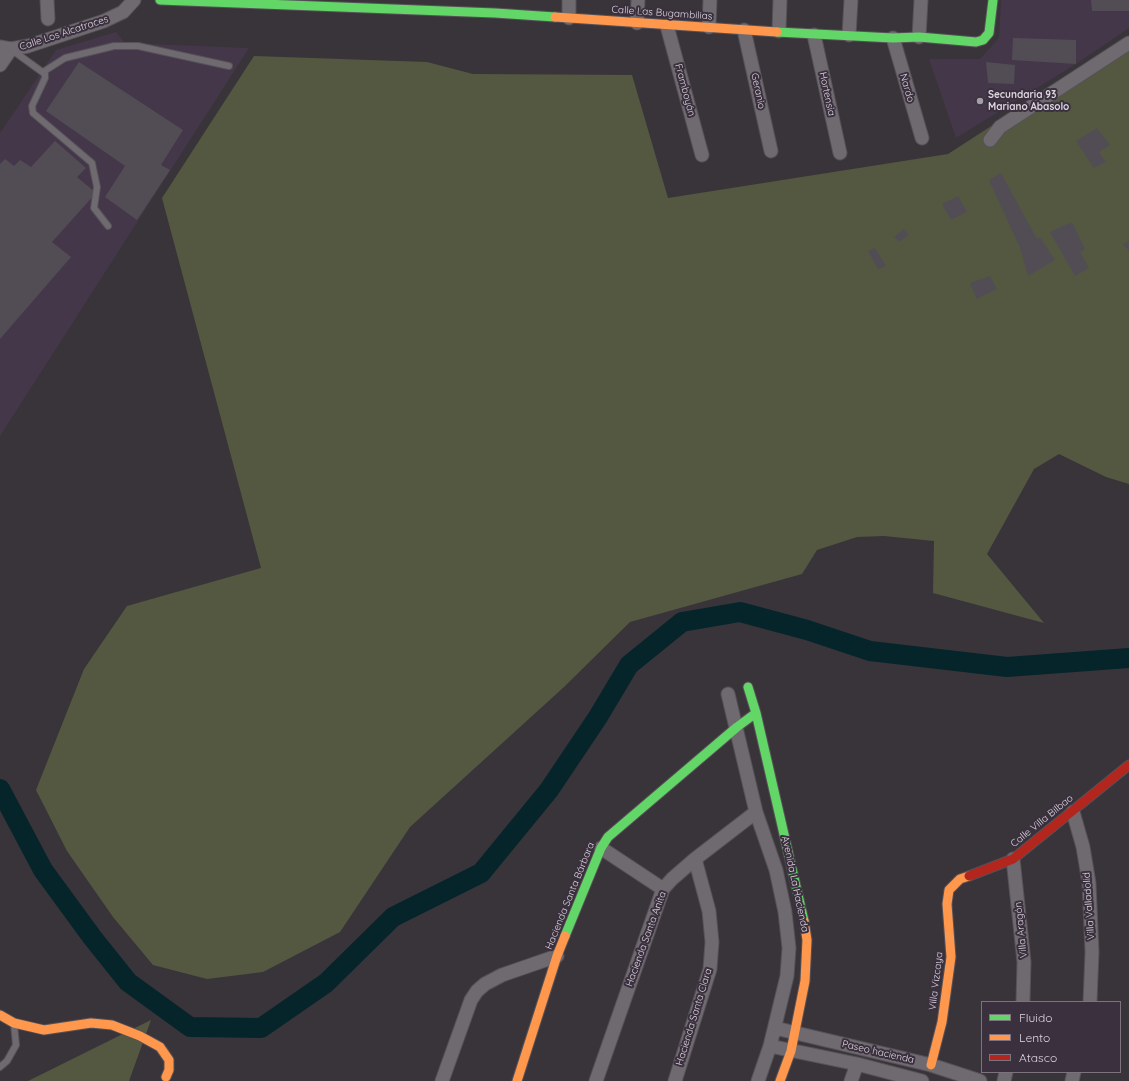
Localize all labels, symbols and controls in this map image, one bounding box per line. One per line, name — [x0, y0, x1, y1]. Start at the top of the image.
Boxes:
street label: Calle Las Bugambilias — [611, 3, 713, 23]
street label: Calle Los Alcatraces — [18, 13, 110, 53]
street label: Framboyán — [672, 62, 698, 118]
street label: Hortensia — [816, 71, 838, 117]
street label: Geranio — [748, 72, 768, 110]
street label: Nardo — [897, 72, 917, 104]
place label: Secundaria 93 Mariano Abasolo — [988, 89, 1069, 112]
marker: Secundaria 93 Mariano Abasolo — [975, 96, 985, 106]
street label: Calle Villa Bilbao — [1008, 792, 1076, 850]
street label: Avenida La Hacienda — [779, 835, 811, 933]
street label: Hacienda Santa Bárbara — [543, 841, 597, 951]
street label: Villa Valladolid — [1081, 872, 1097, 940]
street label: Hacienda Santa Anita — [623, 890, 669, 988]
street label: Villa Aragón — [1012, 901, 1030, 959]
street label: Villa Vizcaya — [926, 951, 946, 1011]
street label: Hacienda Santa Clara — [673, 967, 715, 1067]
legend — [981, 1001, 1121, 1073]
text: Fluido — [1019, 1010, 1052, 1025]
text: Lento — [1019, 1030, 1050, 1045]
street label: Paseo hacienda — [841, 1038, 915, 1066]
text: Atasco — [1019, 1050, 1057, 1065]

